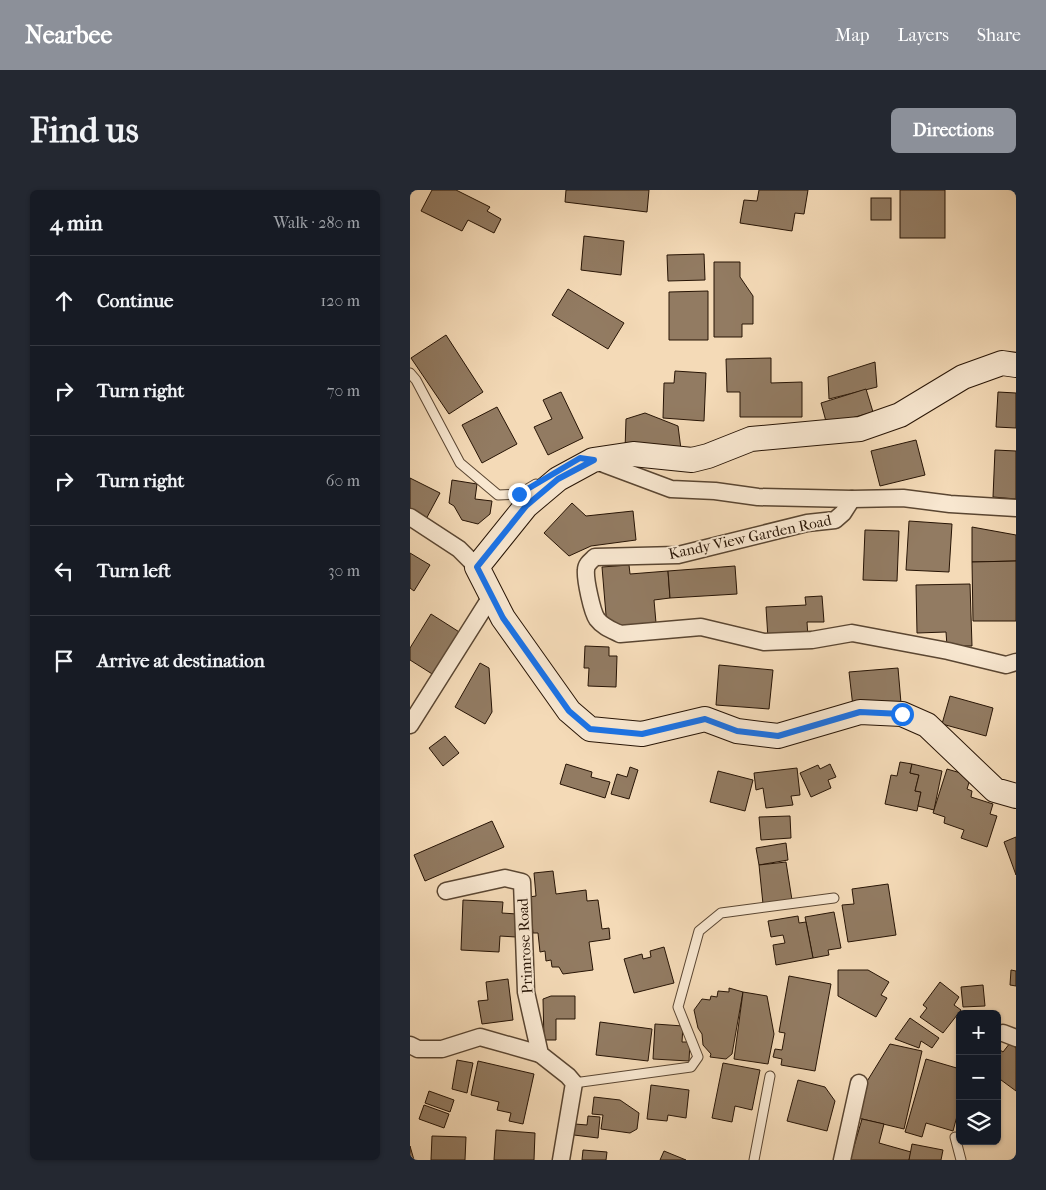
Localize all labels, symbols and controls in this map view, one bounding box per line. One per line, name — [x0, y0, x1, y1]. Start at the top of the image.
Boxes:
text: Nearbee — [25, 21, 112, 49]
text: Map — [835, 25, 869, 46]
text: Layers — [897, 25, 949, 46]
text: Share — [977, 25, 1021, 46]
button: Directions — [891, 108, 1016, 153]
text: Find us — [30, 110, 139, 151]
text: 4 min — [50, 211, 103, 235]
text: Walk · 280 m — [273, 213, 360, 232]
icon: ahead — [50, 287, 78, 315]
text: Continue — [97, 290, 173, 312]
text: 120 m — [321, 291, 360, 310]
icon: right — [50, 377, 78, 405]
text: Turn right — [97, 380, 184, 402]
text: 70 m — [327, 381, 360, 400]
icon: right — [50, 467, 78, 495]
text: Turn right — [97, 470, 184, 492]
text: 60 m — [326, 471, 360, 490]
route end — [508, 483, 531, 506]
street label: Kandy View Garden Road — [667, 511, 834, 563]
icon: left — [50, 557, 78, 585]
text: Turn left — [97, 560, 171, 582]
text: 30 m — [328, 561, 360, 580]
icon: arrive — [50, 647, 78, 675]
text: Arrive at destination — [97, 650, 265, 672]
route start — [891, 703, 914, 726]
street label: Primrose Road — [513, 897, 536, 994]
map controls — [956, 1010, 1001, 1145]
button: + — [956, 1010, 1001, 1055]
button: − — [956, 1055, 1001, 1100]
button: layers — [956, 1100, 1001, 1145]

